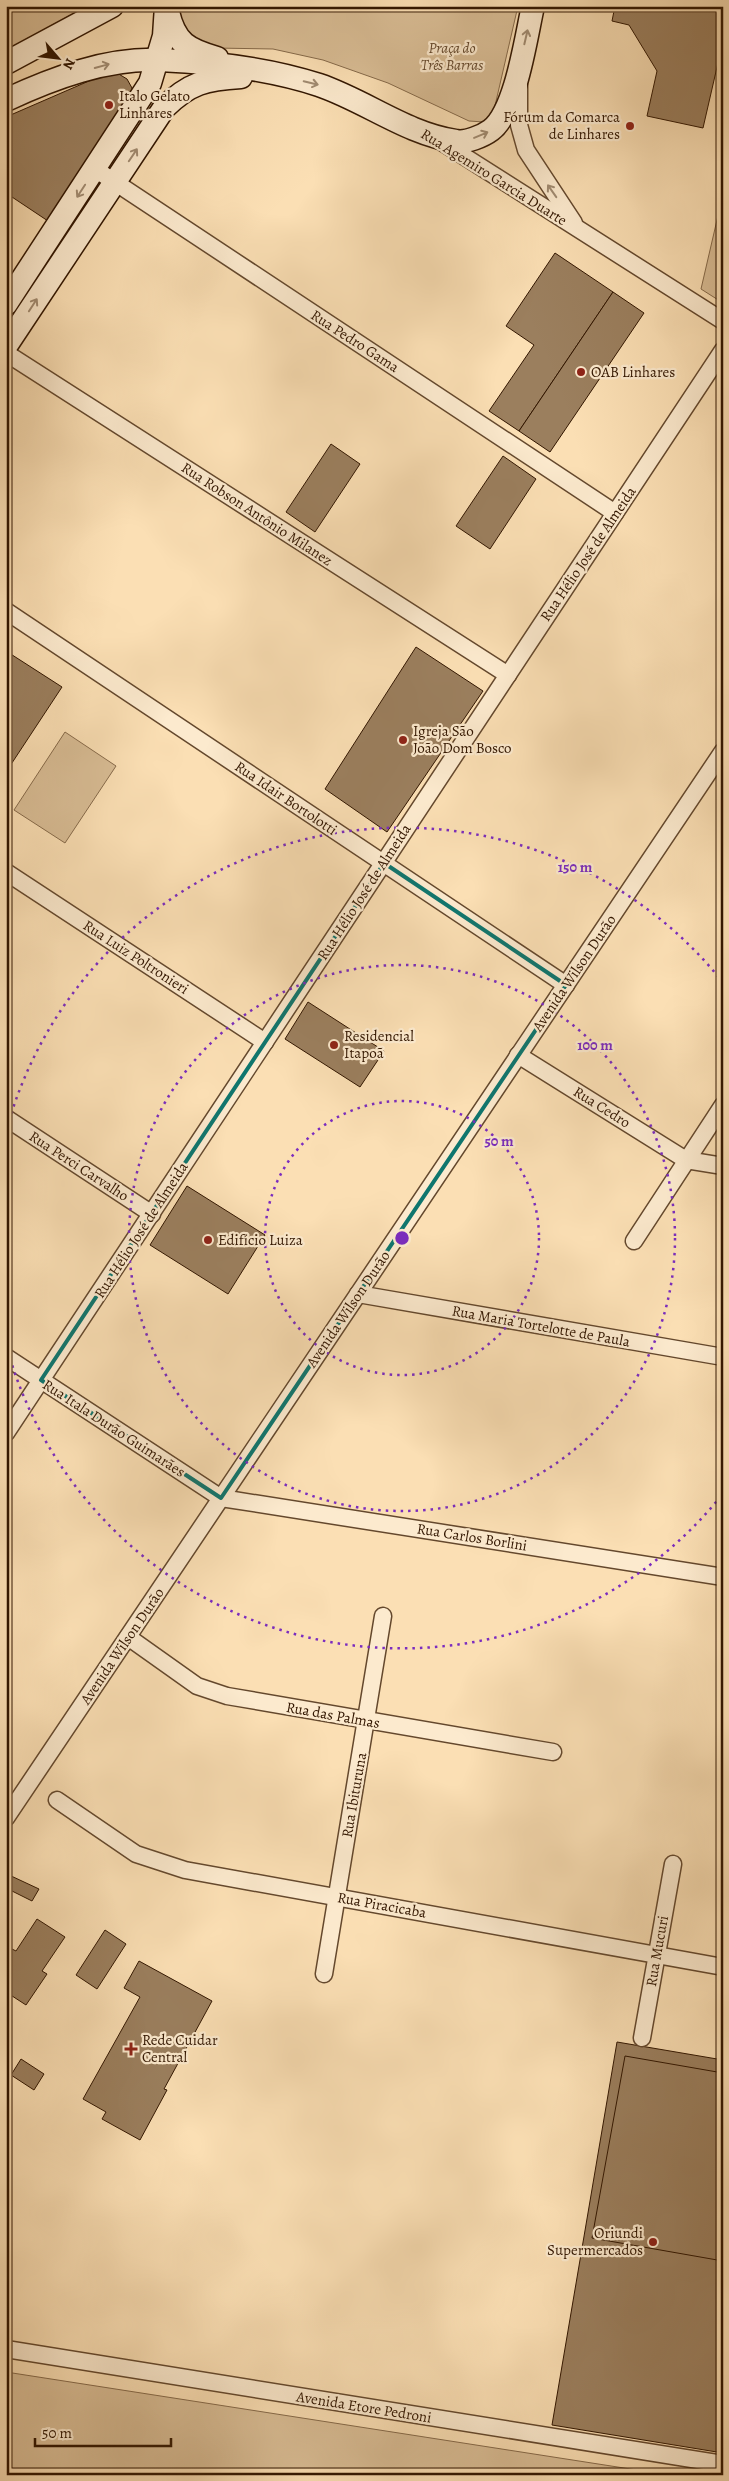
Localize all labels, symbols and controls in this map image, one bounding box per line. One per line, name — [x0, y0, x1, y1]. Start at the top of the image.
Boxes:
one-way arrow — [522, 30, 531, 46]
north arrow — [32, 32, 82, 82]
park label: Praça do Três Barras — [421, 38, 483, 75]
text: N — [58, 55, 80, 73]
one-way arrow — [93, 61, 109, 70]
one-way arrow — [302, 79, 318, 88]
place label: Italo Gelato Linhares — [119, 86, 190, 123]
marker: Italo Gelato Linhares — [103, 99, 115, 111]
place label: Fórum da Comarca de Linhares — [503, 107, 620, 144]
marker: Fórum da Comarca de Linhares — [624, 120, 636, 132]
street label: Rua Agemiro Garcia Duarte — [417, 124, 571, 230]
one-way arrow — [473, 129, 488, 139]
one-way arrow — [127, 148, 138, 162]
one-way arrow — [76, 184, 86, 198]
one-way arrow — [547, 184, 557, 198]
one-way arrow — [28, 298, 38, 312]
street label: Rua Pedro Gama — [307, 305, 403, 377]
place label: OAB Linhares — [591, 362, 675, 382]
marker: OAB Linhares — [575, 366, 587, 378]
street label: Rua Robson Antônio Milanez — [178, 458, 337, 571]
street label: Rua Hélio José de Almeida — [535, 483, 641, 625]
place label: Igreja São João Dom Bosco — [413, 721, 512, 758]
marker: Igreja São João Dom Bosco — [397, 734, 409, 746]
street label: Rua Idair Bortolotti — [231, 756, 341, 840]
street label: Rua Hélio José de Almeida — [312, 820, 416, 964]
text: 150 m — [558, 857, 593, 877]
street label: Avenida Wilson Durão — [527, 911, 621, 1036]
street label: Rua Luiz Poltronieri — [79, 915, 193, 999]
place label: Residencial Itapoã — [344, 1026, 414, 1063]
text: 100 m — [577, 1035, 613, 1055]
marker: Residencial Itapoã — [328, 1039, 340, 1051]
street label: Rua Cedro — [570, 1082, 634, 1132]
street label: Rua Perci Carvalho — [25, 1126, 133, 1206]
text: 50 m — [484, 1131, 514, 1151]
street label: Rua Hélio José de Almeida — [89, 1158, 193, 1302]
centre of rings — [393, 1229, 411, 1247]
place label: Edifício Luiza — [218, 1230, 303, 1250]
marker: Edifício Luiza — [202, 1234, 214, 1246]
street label: Avenida Wilson Durão — [301, 1247, 395, 1372]
street label: Rua Maria Tortelotte de Paula — [450, 1300, 632, 1352]
street label: Rua Itala Durão Guimarães — [39, 1374, 189, 1482]
street label: Rua Carlos Borlini — [415, 1518, 529, 1556]
street label: Avenida Wilson Durão — [75, 1584, 169, 1709]
street label: Rua das Palmas — [285, 1697, 381, 1733]
street label: Rua Ibituruna — [337, 1751, 371, 1839]
street label: Rua Piracicaba — [336, 1887, 428, 1923]
street label: Rua Mucuri — [641, 1914, 673, 1988]
place label: Rede Cuidar Central — [142, 2030, 218, 2067]
marker: Rede Cuidar Central — [124, 2042, 138, 2056]
place label: Oriundi Supermercados — [547, 2223, 643, 2260]
marker: Oriundi Supermercados — [647, 2236, 659, 2248]
street label: Avenida Etore Pedroni — [294, 2386, 433, 2428]
scale bar — [35, 2416, 171, 2448]
text: 50 m — [42, 2423, 72, 2443]

